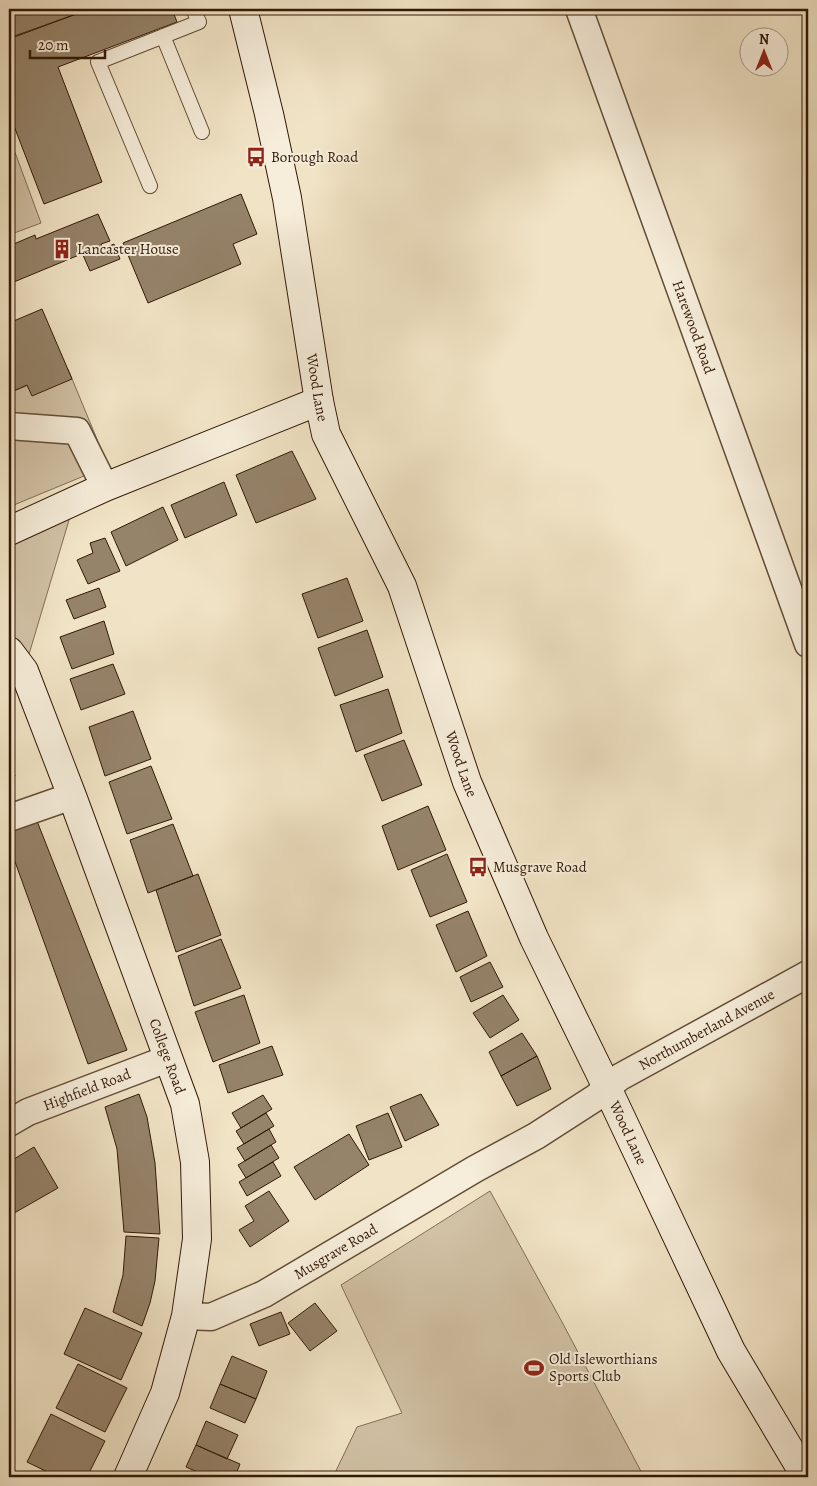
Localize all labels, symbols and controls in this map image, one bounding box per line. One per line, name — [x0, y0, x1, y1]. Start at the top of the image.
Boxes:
scale bar — [30, 28, 105, 60]
north arrow — [740, 28, 790, 78]
text: N — [759, 30, 769, 49]
text: 20 m — [38, 35, 69, 55]
bus stop icon: Borough Road — [245, 146, 267, 168]
place label: Borough Road — [271, 147, 359, 167]
building icon: Lancaster House — [51, 238, 73, 260]
place label: Lancaster House — [77, 239, 179, 259]
street label: Harewood Road — [668, 277, 720, 377]
street label: Wood Lane — [302, 351, 333, 424]
street label: Wood Lane — [441, 728, 482, 800]
bus stop icon: Musgrave Road — [467, 856, 489, 878]
place label: Musgrave Road — [493, 857, 588, 877]
street label: Northumberland Avenue — [635, 984, 778, 1075]
street label: College Road — [144, 1016, 191, 1098]
street label: Highfield Road — [40, 1063, 135, 1115]
street label: Wood Lane — [604, 1097, 652, 1168]
street label: Musgrave Road — [290, 1219, 382, 1284]
place label: Old Isleworthians Sports Club — [549, 1349, 658, 1386]
sports icon: Old Isleworthians Sports Club — [523, 1357, 545, 1379]

